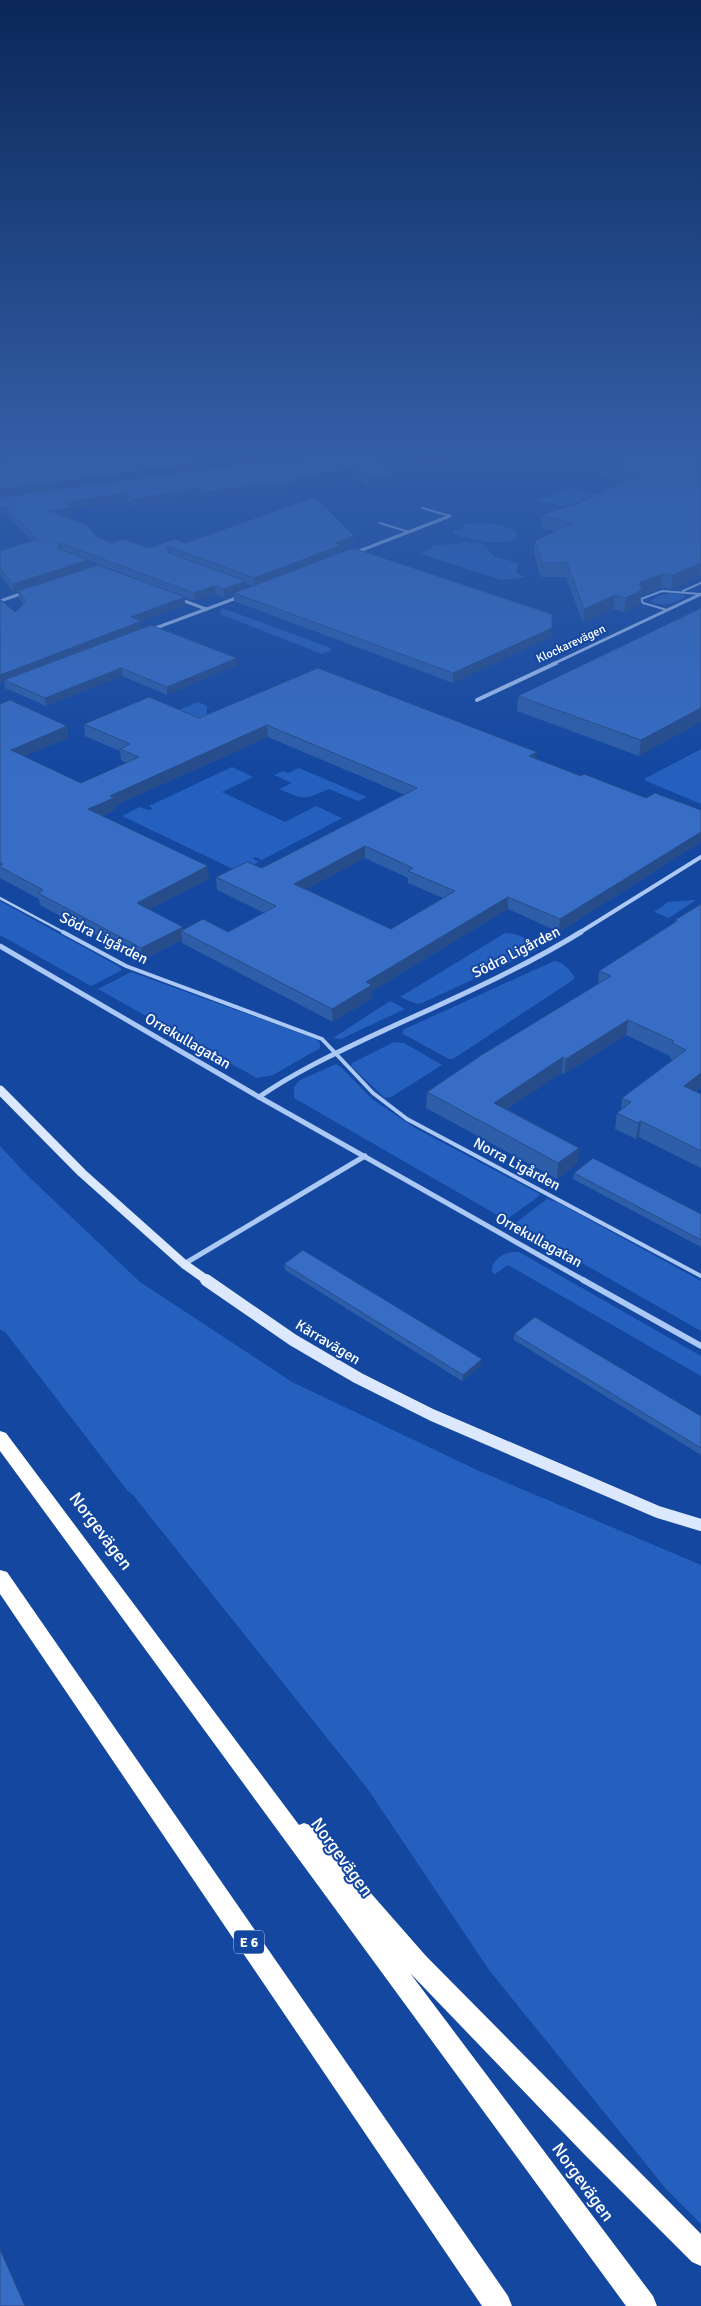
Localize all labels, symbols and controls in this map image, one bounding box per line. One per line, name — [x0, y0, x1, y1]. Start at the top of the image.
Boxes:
street label: Klockarevägen — [534, 621, 608, 667]
street label: Södra Ligården — [57, 908, 151, 968]
street label: Södra Ligården — [469, 922, 563, 982]
street label: Orrekullagatan — [142, 1009, 234, 1073]
street label: Norra Ligården — [470, 1134, 564, 1194]
street label: Orrekullagatan — [493, 1209, 585, 1271]
street label: Kärravägen — [292, 1316, 364, 1368]
street label: Norgevägen — [65, 1488, 137, 1574]
street label: Norgevägen — [306, 1813, 378, 1901]
road number: E 6 — [234, 1930, 264, 1954]
street label: Norgevägen — [547, 2138, 619, 2226]

